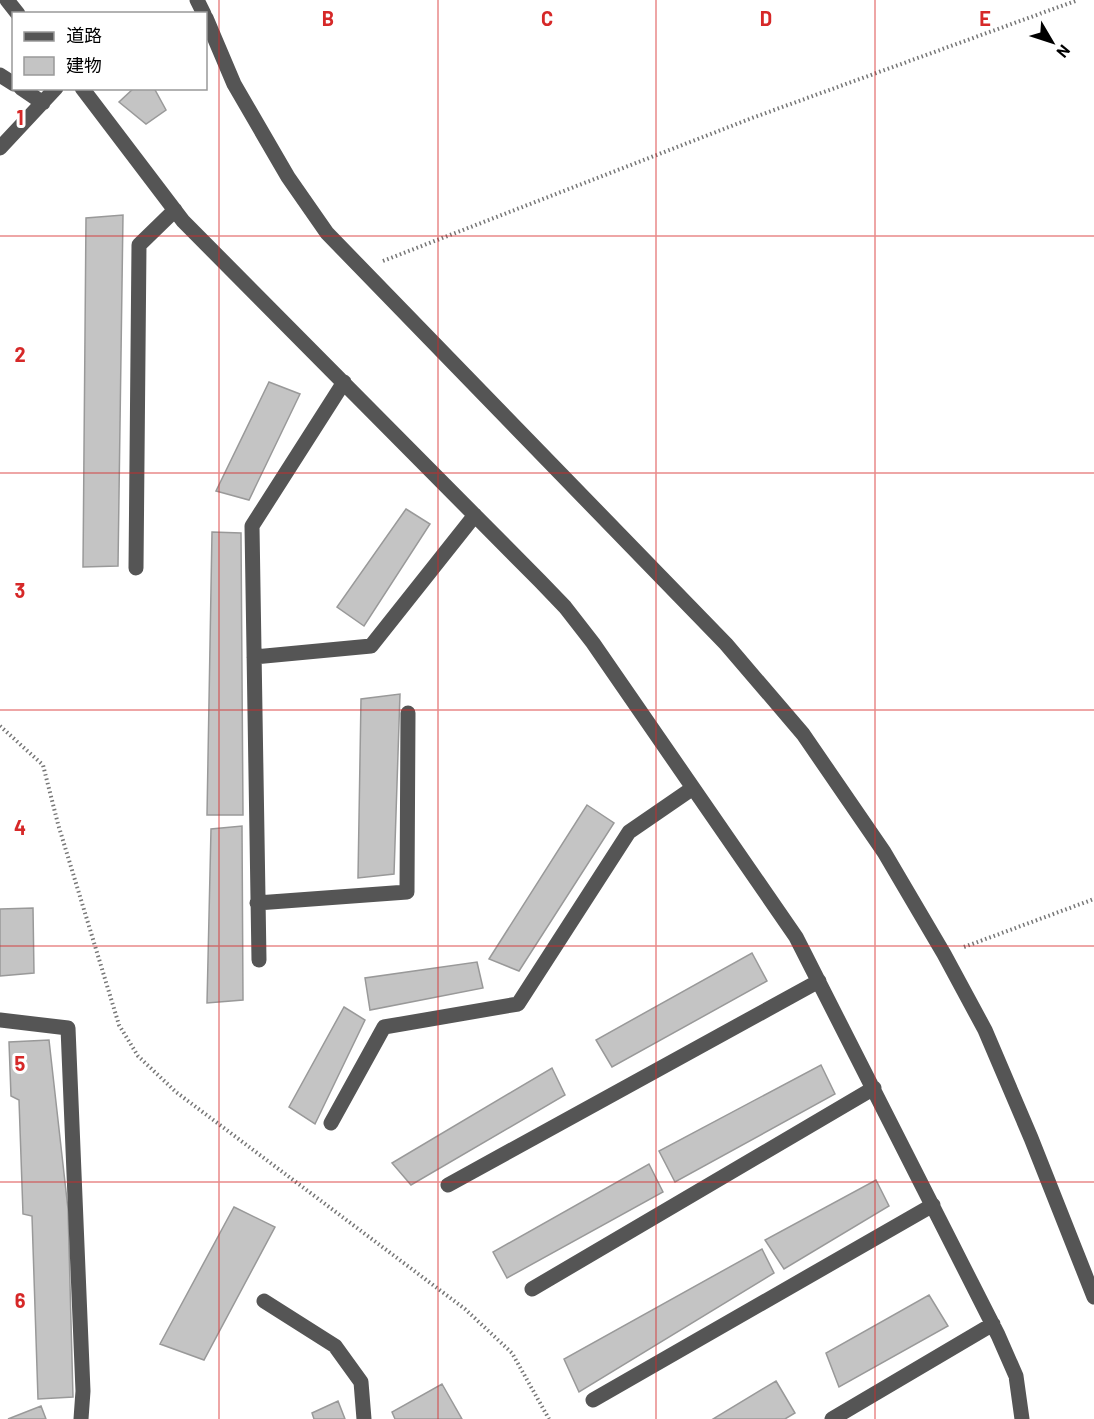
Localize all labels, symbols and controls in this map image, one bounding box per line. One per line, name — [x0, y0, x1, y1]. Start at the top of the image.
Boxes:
text: B — [322, 6, 334, 30]
text: C — [541, 6, 553, 30]
text: D — [760, 6, 772, 30]
text: E — [979, 6, 991, 30]
legend — [12, 12, 207, 90]
north arrow — [1022, 12, 1082, 72]
text: 道路 — [66, 24, 102, 46]
text: N — [1053, 42, 1075, 62]
text: 建物 — [66, 54, 102, 76]
text: 1 — [16, 105, 24, 129]
text: 2 — [14, 342, 26, 366]
text: 3 — [15, 578, 25, 602]
text: 4 — [14, 815, 26, 839]
text: 5 — [15, 1051, 26, 1075]
text: 6 — [15, 1288, 26, 1312]

